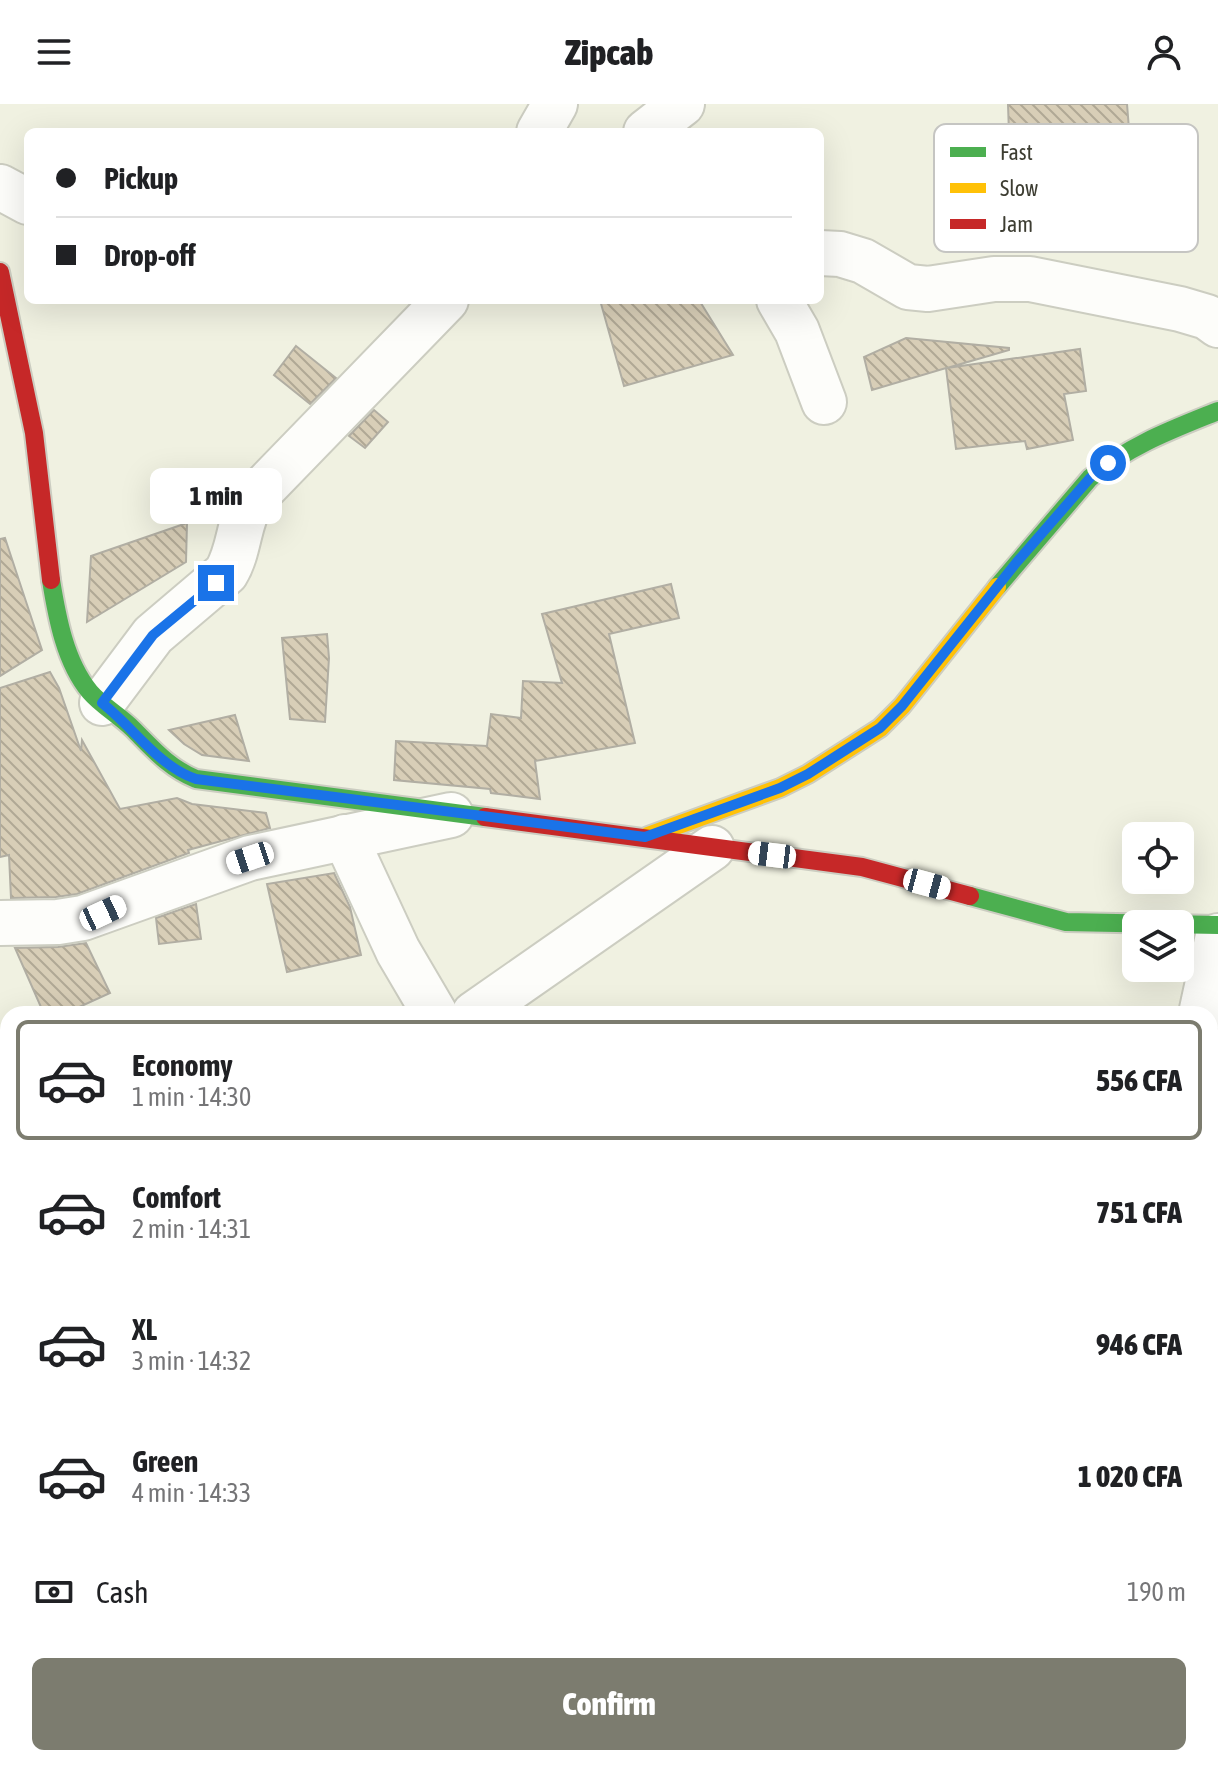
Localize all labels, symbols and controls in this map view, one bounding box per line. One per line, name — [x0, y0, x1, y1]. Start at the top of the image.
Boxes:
icon: menu — [32, 30, 76, 74]
icon: person — [1142, 30, 1186, 74]
text: Zipcab — [565, 31, 653, 73]
legend — [934, 124, 1198, 252]
text: Fast — [1000, 139, 1033, 165]
text: Pickup — [104, 161, 178, 195]
text: Slow — [1000, 175, 1038, 201]
text: Jam — [1000, 211, 1033, 237]
text: Drop-off — [104, 238, 196, 272]
route start — [1090, 445, 1126, 481]
callout: 1 min — [150, 467, 282, 523]
text: 1 min — [189, 481, 243, 511]
route end — [198, 565, 234, 601]
map controls — [1122, 822, 1194, 982]
button: locate — [1122, 822, 1194, 894]
car — [223, 839, 277, 877]
car — [747, 840, 797, 870]
car — [901, 866, 953, 902]
car — [76, 892, 130, 934]
button: layers — [1122, 910, 1194, 982]
icon: car — [36, 1044, 108, 1116]
text: Economy — [132, 1048, 233, 1082]
text: 556 CFA — [1096, 1063, 1182, 1097]
text: 1 min · 14:30 — [132, 1082, 251, 1112]
icon: car — [36, 1176, 108, 1248]
text: Comfort — [132, 1180, 221, 1214]
text: 751 CFA — [1096, 1195, 1182, 1229]
text: 2 min · 14:31 — [132, 1214, 251, 1244]
icon: car — [36, 1308, 108, 1380]
text: XL — [132, 1312, 157, 1346]
text: 946 CFA — [1096, 1327, 1182, 1361]
text: 3 min · 14:32 — [132, 1346, 251, 1376]
icon: car — [36, 1440, 108, 1512]
text: Green — [132, 1444, 198, 1478]
text: 1 020 CFA — [1078, 1459, 1182, 1493]
text: 4 min · 14:33 — [132, 1478, 251, 1508]
icon: cash — [32, 1570, 76, 1614]
text: Cash — [96, 1575, 149, 1609]
text: 190 m — [1127, 1577, 1186, 1607]
button: Confirm — [32, 1658, 1186, 1750]

